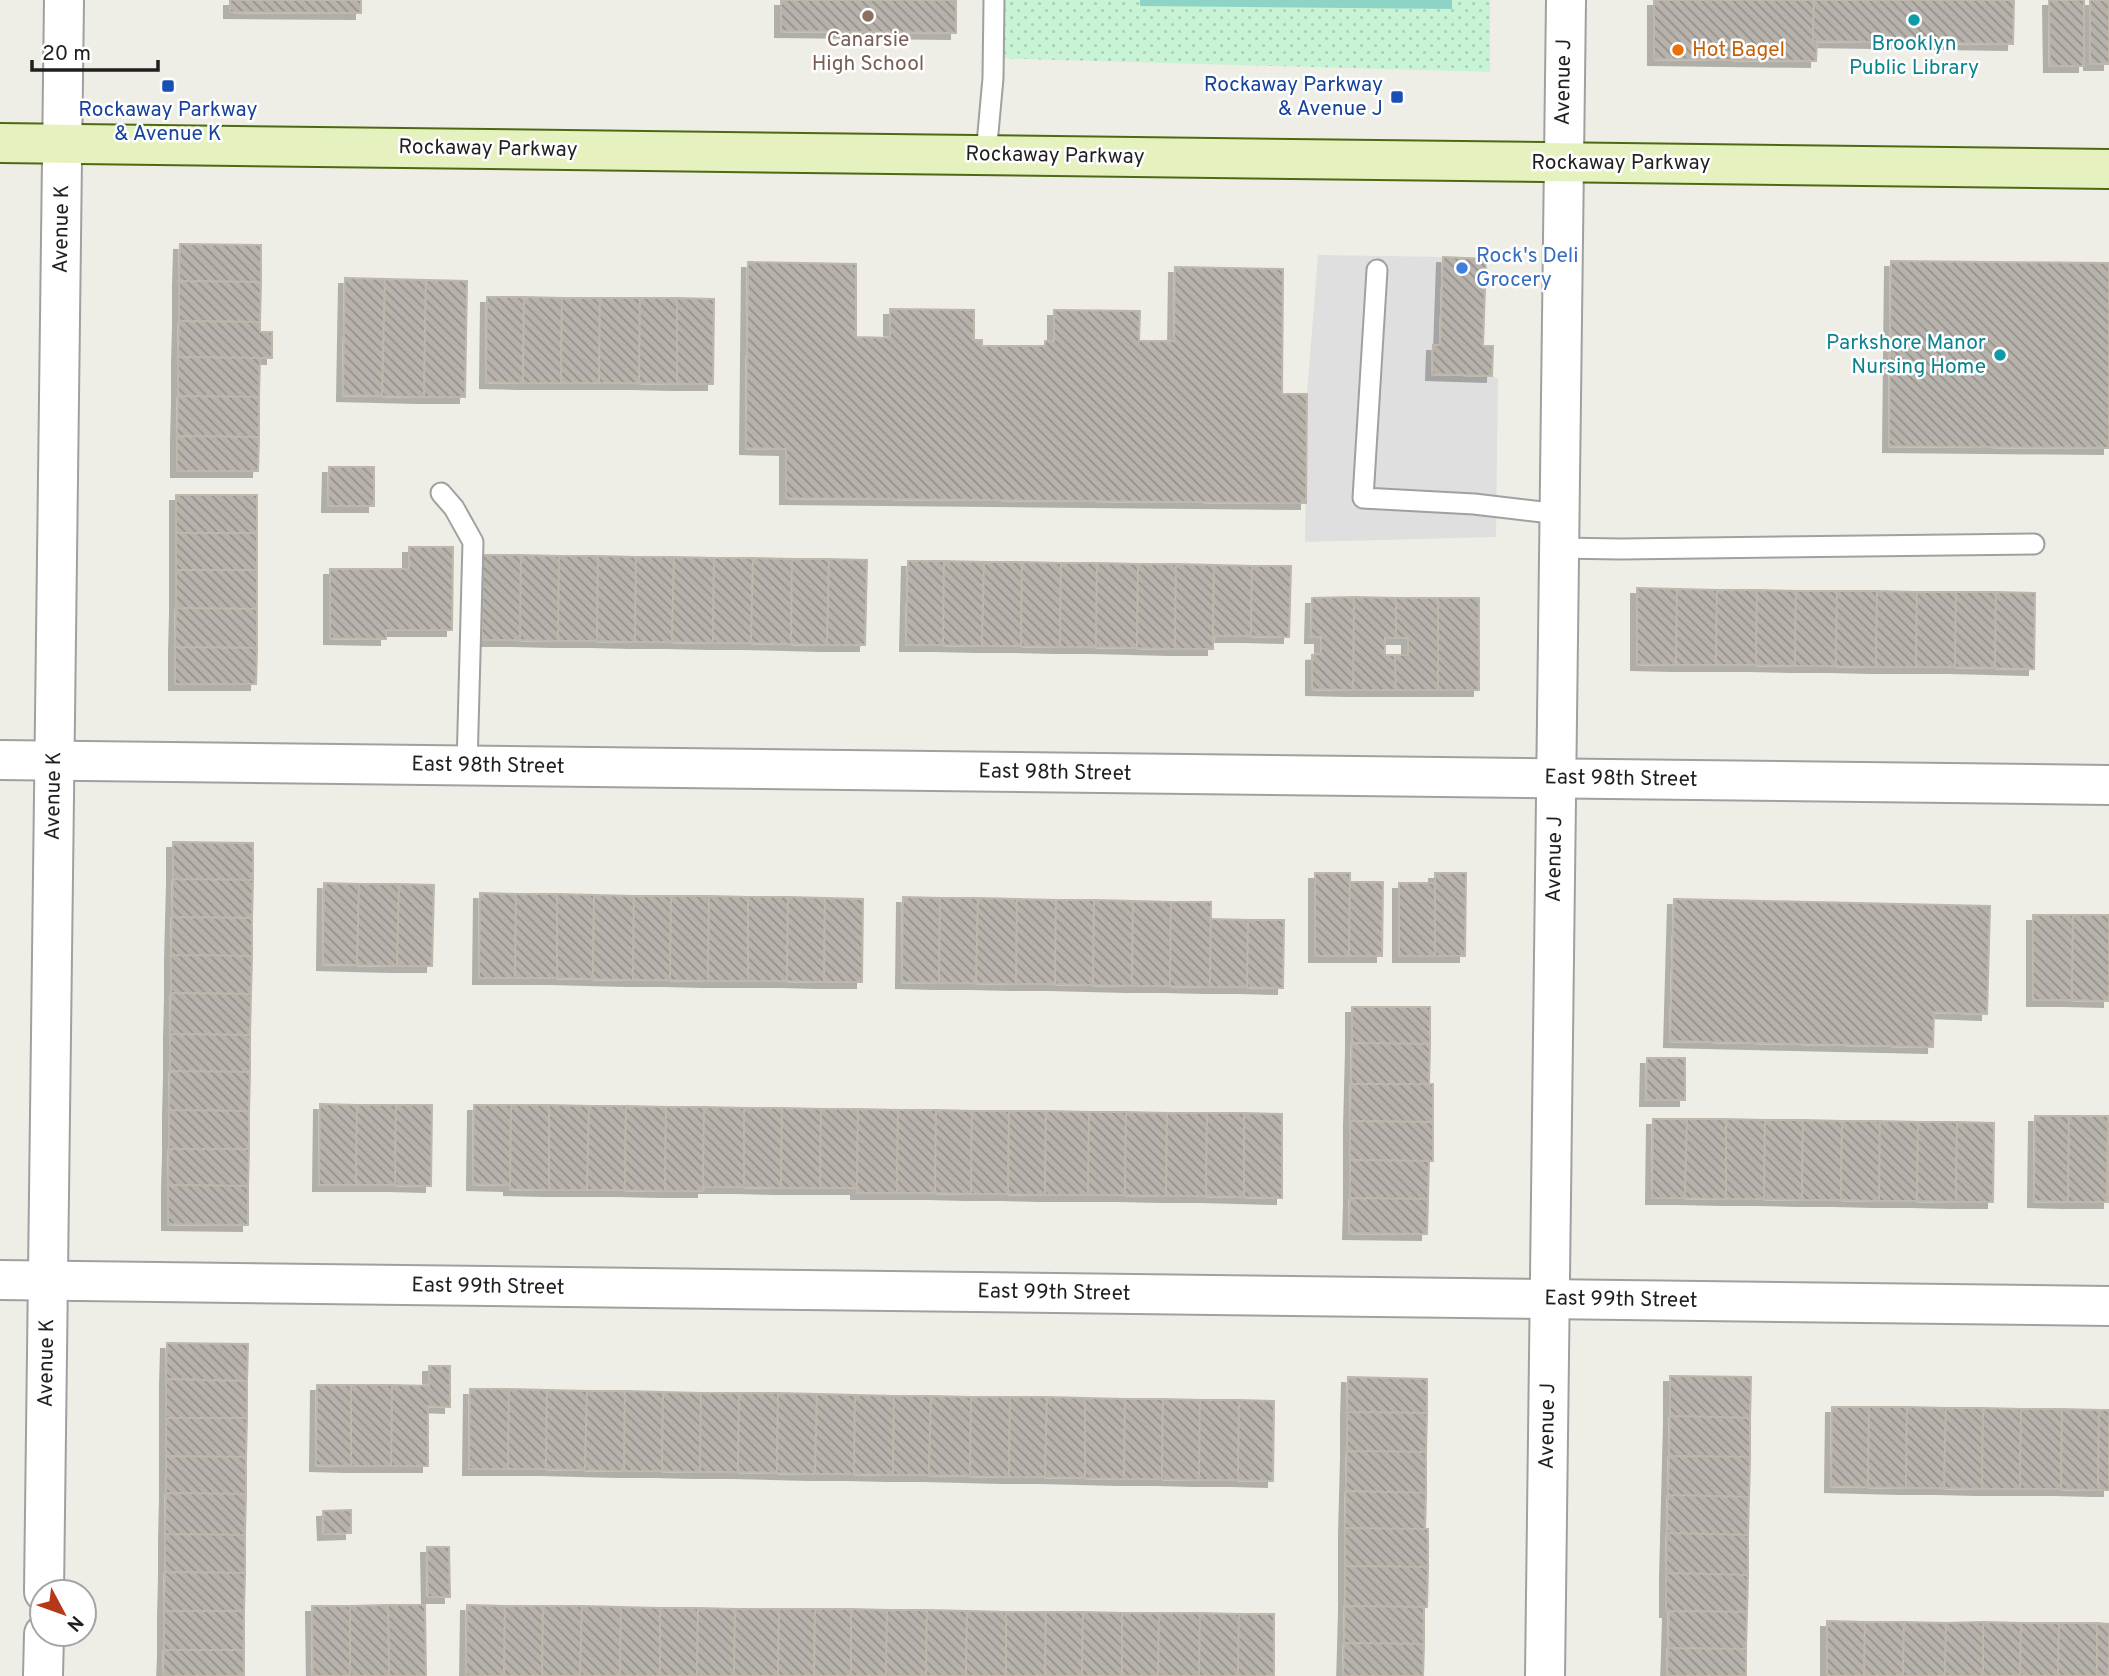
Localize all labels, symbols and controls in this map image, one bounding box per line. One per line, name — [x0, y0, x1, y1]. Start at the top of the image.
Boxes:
marker: Canarsie High School — [860, 8, 876, 24]
marker: Brooklyn Public Library — [1906, 12, 1922, 28]
place label: Canarsie High School — [812, 27, 924, 78]
scale bar — [32, 28, 158, 72]
place label: Brooklyn Public Library — [1849, 31, 1979, 82]
place label: Hot Bagel — [1692, 37, 1785, 64]
street label: Avenue J — [1550, 38, 1578, 126]
text: 20 m — [42, 41, 91, 68]
marker: Hot Bagel — [1670, 42, 1686, 58]
place label: Rockaway Parkway & Avenue J — [1204, 72, 1383, 123]
marker: Rockaway Parkway & Avenue K — [160, 78, 176, 94]
marker: Rockaway Parkway & Avenue J — [1389, 89, 1405, 105]
place label: Rockaway Parkway & Avenue K — [78, 97, 258, 148]
street label: Rockaway Parkway — [398, 134, 578, 164]
street label: Rockaway Parkway — [965, 141, 1145, 171]
street label: Rockaway Parkway — [1531, 150, 1711, 177]
street label: Avenue K — [48, 184, 76, 274]
place label: Rock's Deli Grocery — [1476, 243, 1579, 294]
marker: Rock's Deli Grocery — [1454, 260, 1470, 276]
place label: Parkshore Manor Nursing Home — [1826, 330, 1986, 381]
marker: Parkshore Manor Nursing Home — [1992, 347, 2008, 363]
street label: Avenue K — [40, 751, 68, 841]
street label: East 98th Street — [411, 751, 565, 781]
street label: East 98th Street — [978, 758, 1132, 788]
street label: East 98th Street — [1544, 764, 1698, 794]
street label: Avenue J — [1541, 815, 1569, 903]
street label: East 99th Street — [411, 1272, 565, 1302]
street label: East 99th Street — [977, 1278, 1131, 1308]
street label: East 99th Street — [1544, 1285, 1698, 1315]
street label: Avenue K — [33, 1318, 61, 1408]
street label: Avenue J — [1534, 1382, 1562, 1470]
north arrow — [28, 1578, 98, 1648]
text: N — [61, 1610, 88, 1636]

